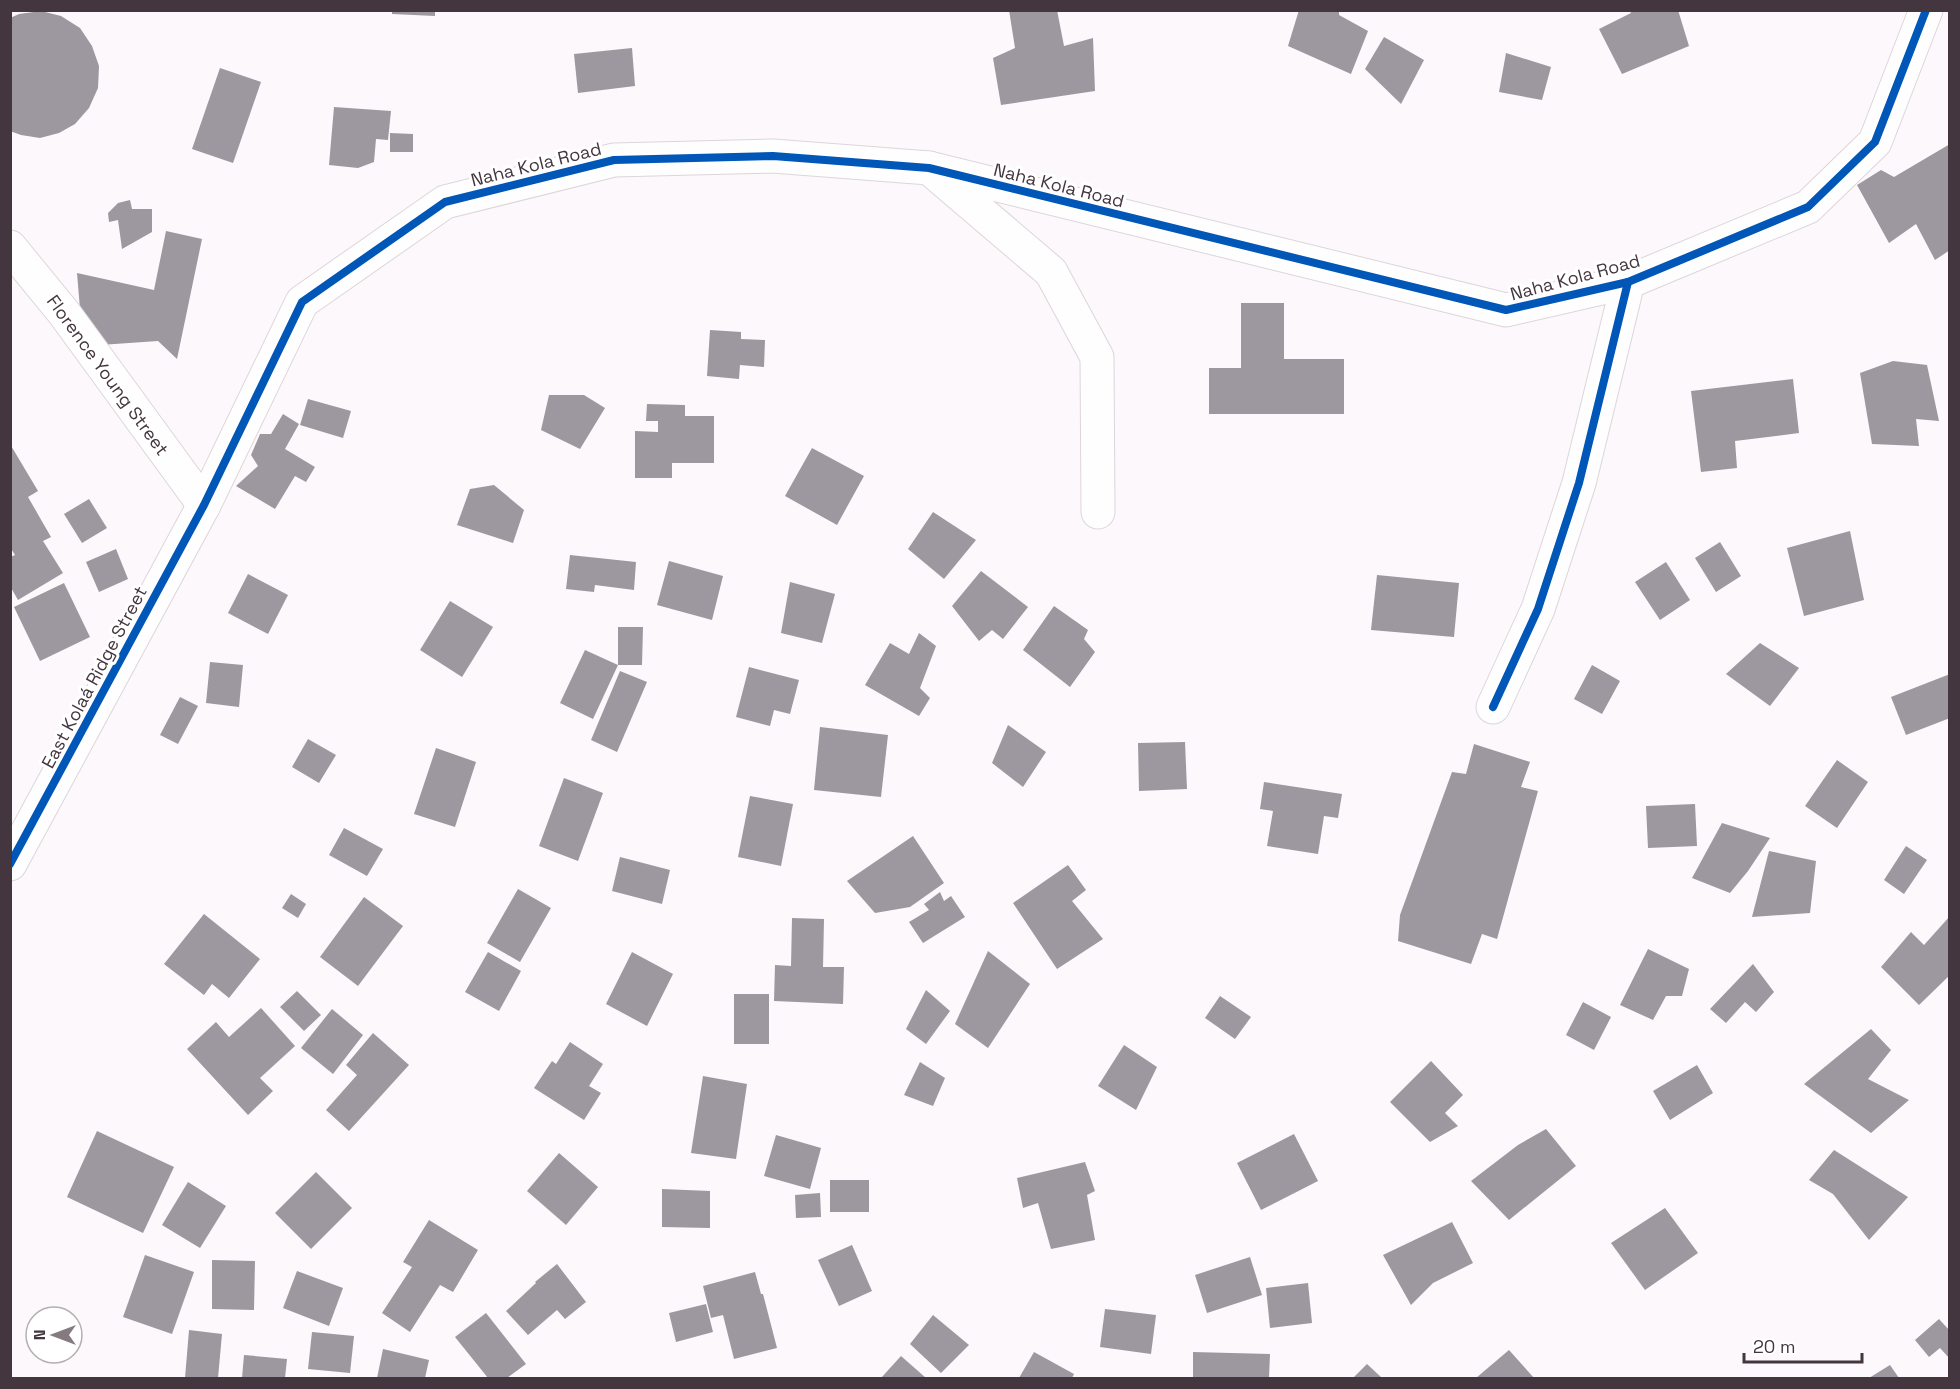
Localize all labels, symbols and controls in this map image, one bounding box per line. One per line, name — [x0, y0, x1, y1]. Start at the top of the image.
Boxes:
street label: Naha Kola Road — [468, 137, 604, 191]
street label: Naha Kola Road — [991, 158, 1127, 212]
street label: Naha Kola Road — [1507, 249, 1643, 305]
street label: Florence Young Street — [42, 290, 174, 460]
street label: East Kolaá Ridge Street — [36, 582, 152, 772]
north arrow — [24, 1305, 84, 1365]
scale bar — [1744, 1326, 1862, 1364]
text: N — [29, 1330, 50, 1340]
text: 20 m — [1753, 1335, 1796, 1358]

